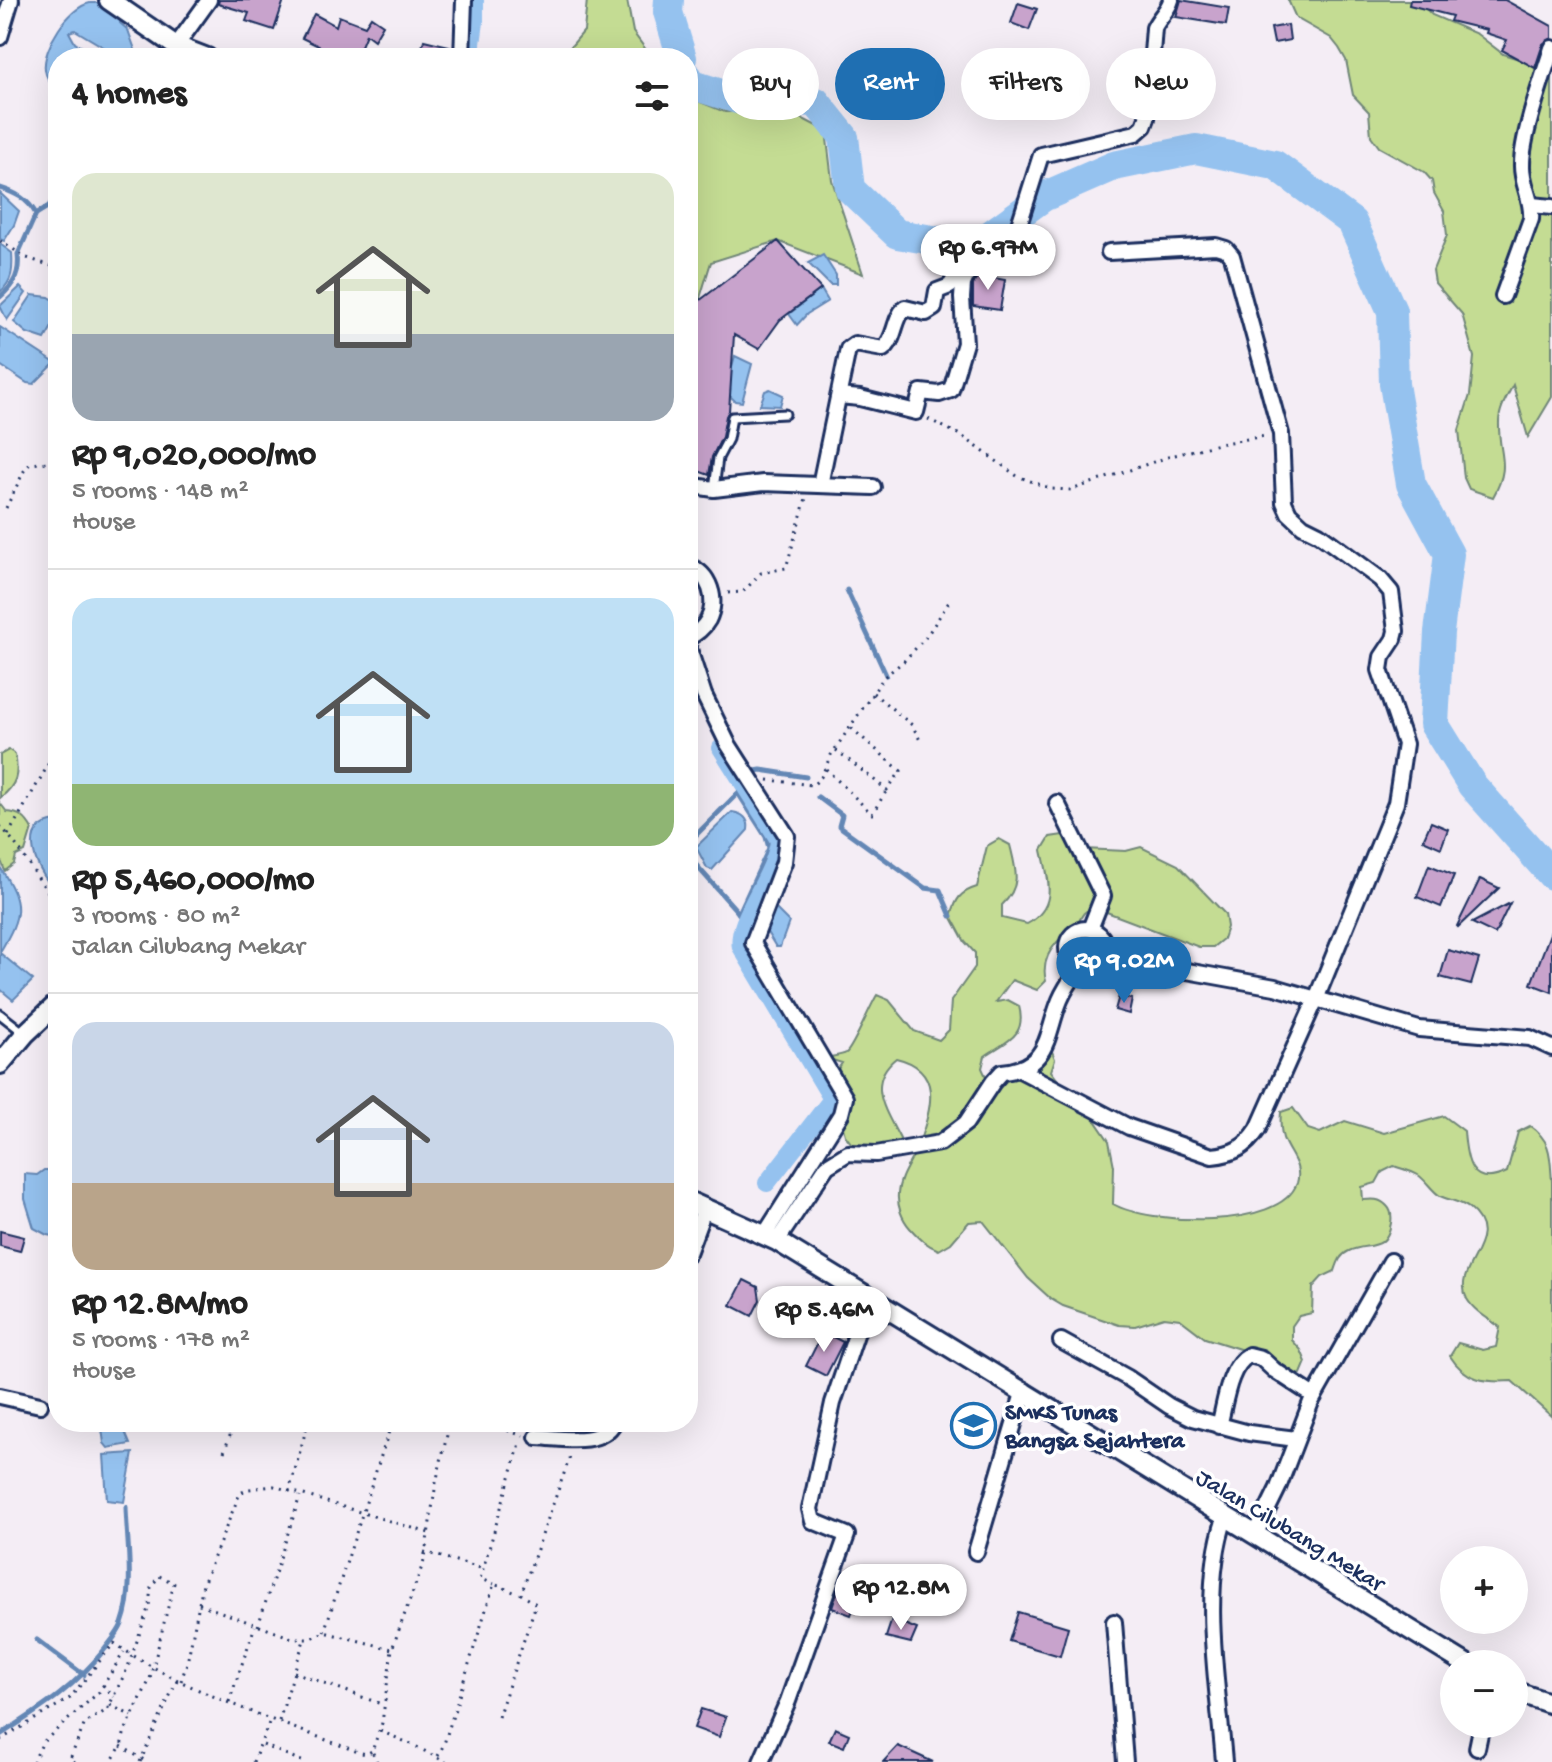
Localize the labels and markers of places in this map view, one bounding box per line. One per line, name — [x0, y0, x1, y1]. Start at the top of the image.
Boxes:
pin: Rp 6.97M — [905, 224, 1071, 292]
pin: Rp 9.02M — [1041, 937, 1207, 1005]
pin: Rp 5.46M — [741, 1286, 907, 1354]
place label: SMKS Tunas Bangsa Sejahtera — [1004, 1400, 1186, 1457]
school or university icon: SMKS Tunas Bangsa Sejahtera — [950, 1401, 998, 1449]
pin: Rp 12.8M — [818, 1564, 984, 1632]

